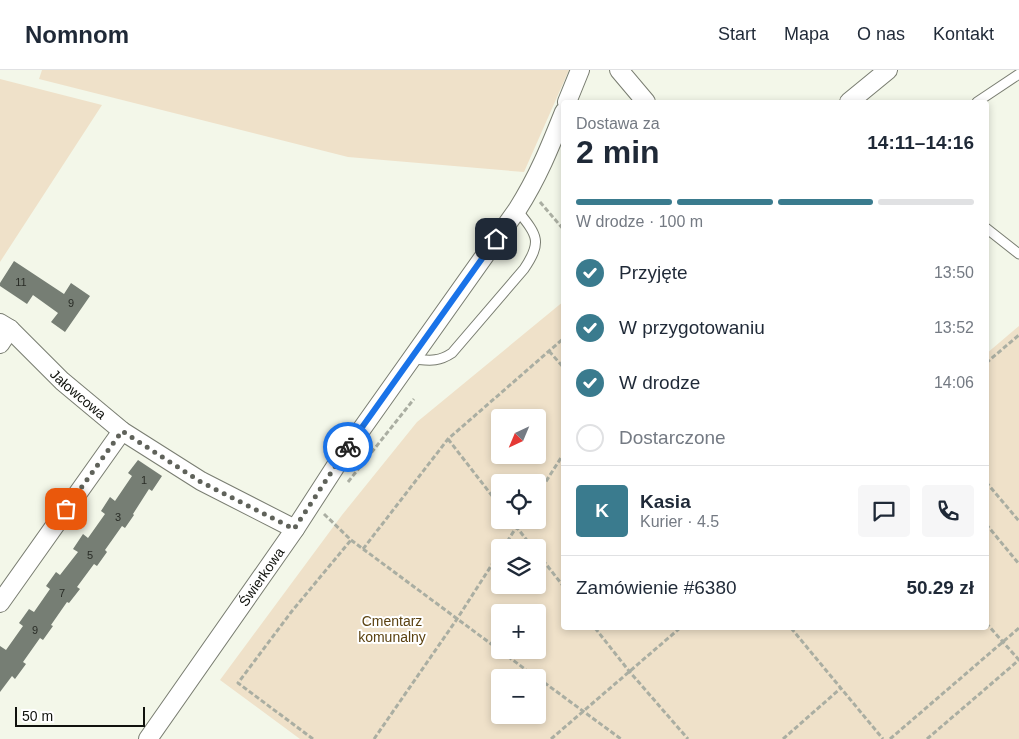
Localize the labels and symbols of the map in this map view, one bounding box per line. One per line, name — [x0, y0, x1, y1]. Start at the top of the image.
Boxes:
pin — [475, 218, 517, 260]
house number: 11 — [15, 276, 27, 288]
house number: 9 — [68, 297, 74, 309]
street label: Jałowcowa — [47, 366, 110, 423]
north arrow — [491, 409, 546, 464]
courier — [323, 422, 373, 472]
house number: 1 — [141, 474, 147, 486]
pin — [45, 488, 87, 530]
house number: 3 — [115, 511, 121, 523]
street label: Świerkowa — [235, 544, 288, 609]
house number: 5 — [87, 549, 93, 561]
house number: 7 — [59, 587, 65, 599]
park label: Cmentarz komunalny — [358, 613, 426, 645]
house number: 9 — [32, 624, 38, 636]
scale bar — [15, 704, 145, 727]

